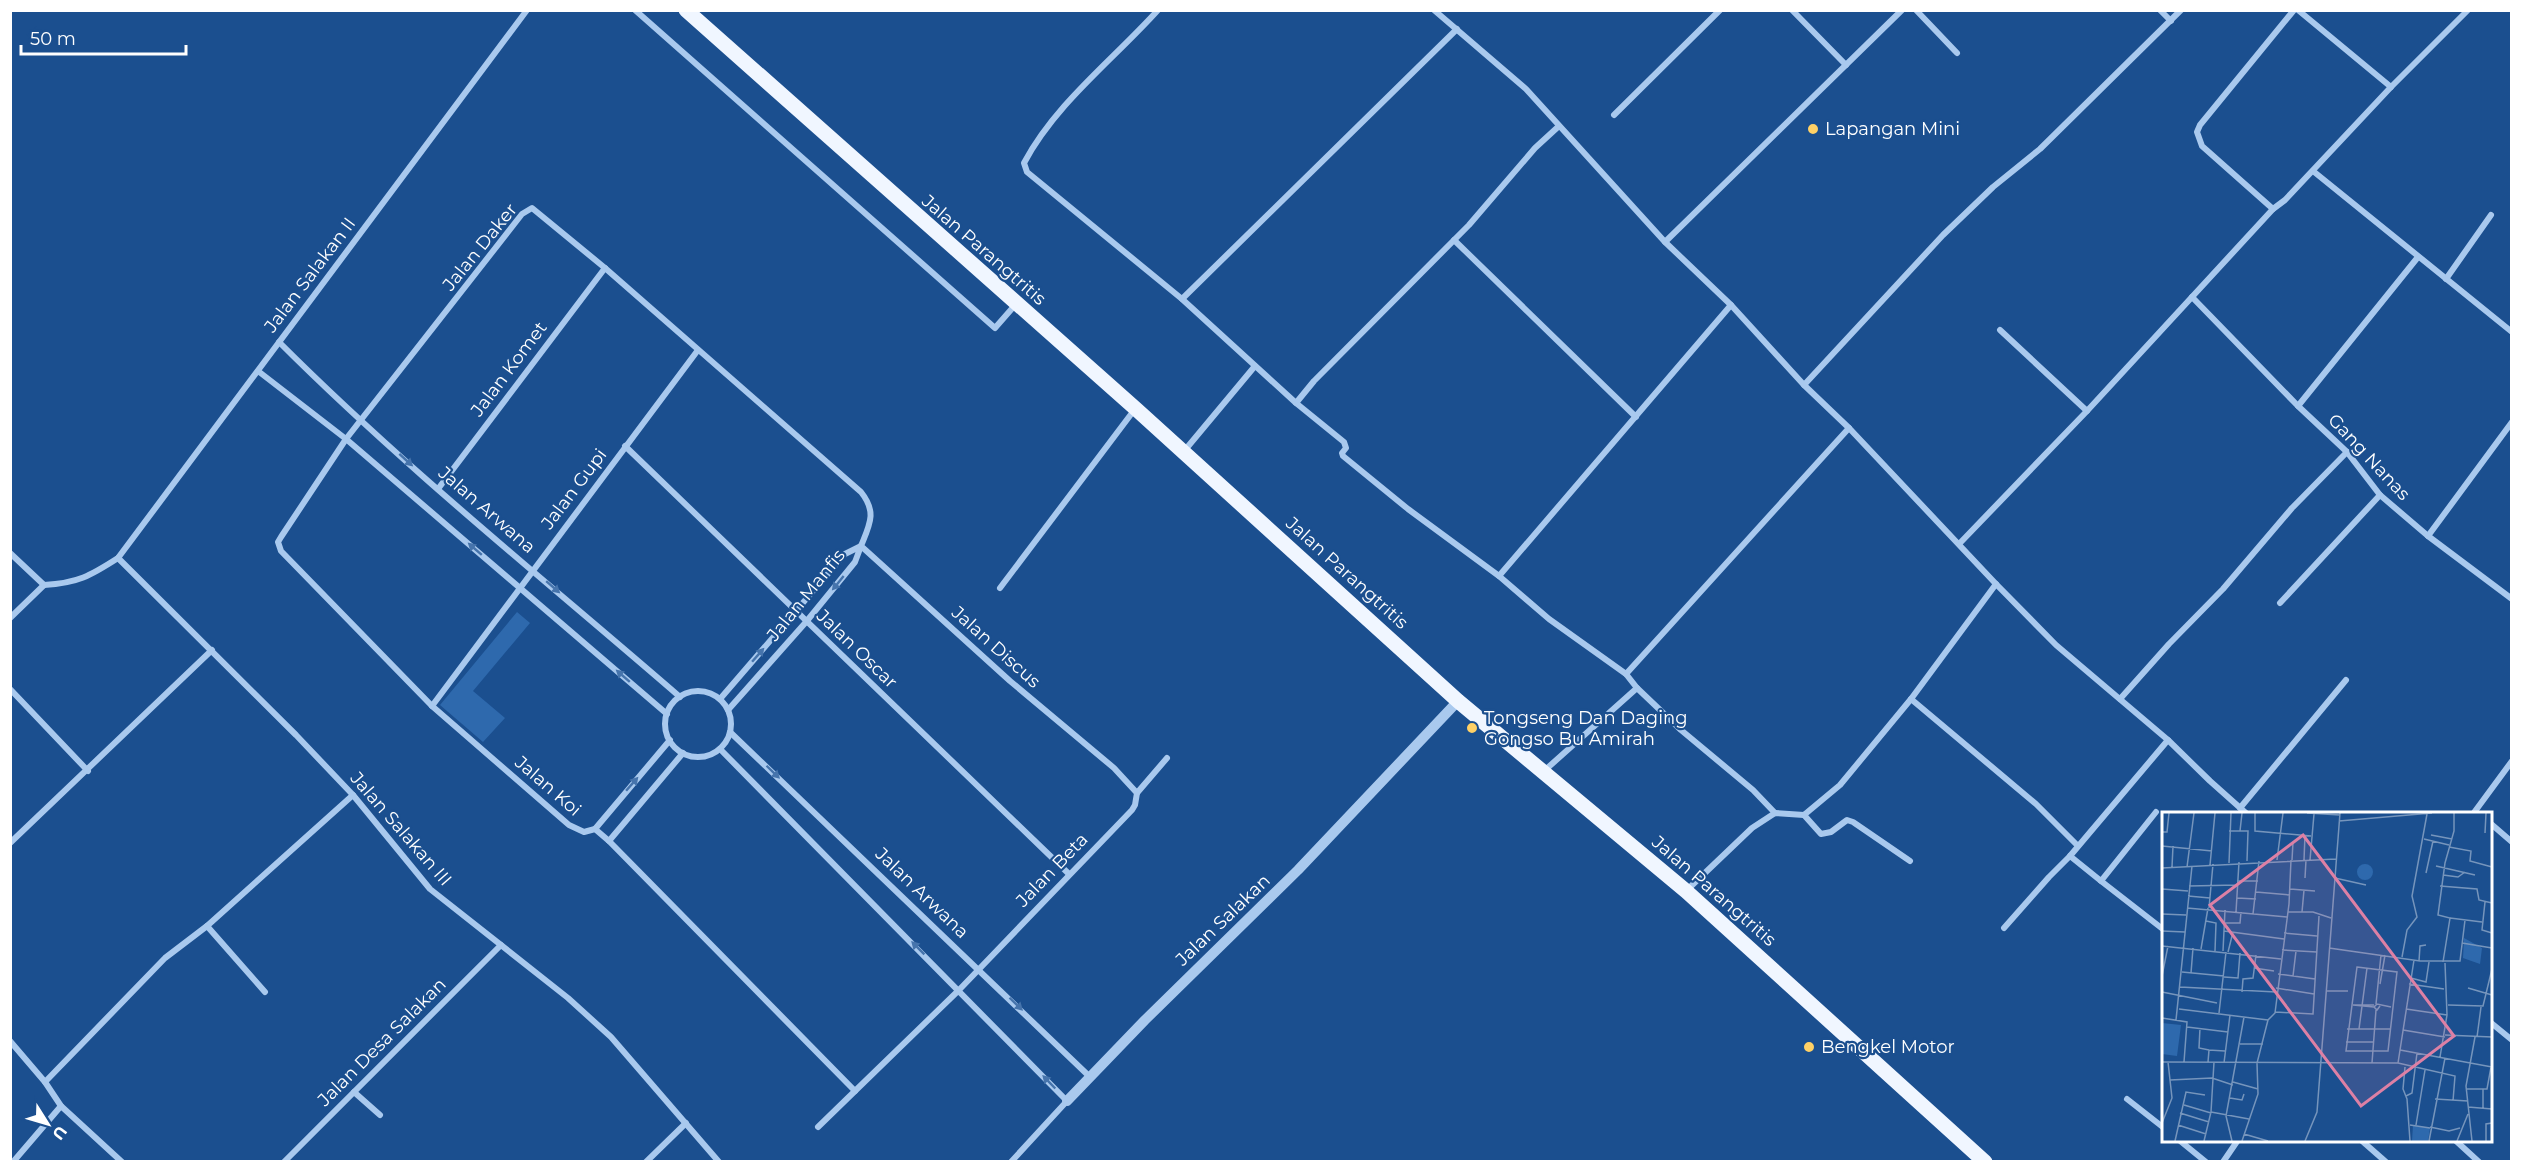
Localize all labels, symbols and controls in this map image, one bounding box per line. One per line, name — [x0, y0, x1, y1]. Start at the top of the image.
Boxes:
scale bar — [21, 18, 186, 56]
text: 50 m — [30, 28, 76, 50]
place label: Lapangan Mini — [1825, 118, 1960, 140]
marker: Lapangan Mini — [1806, 122, 1820, 136]
street label: Jalan Parangtritis — [917, 190, 1051, 310]
street label: Jalan Daker — [437, 199, 522, 296]
street label: Jalan Salakan II — [259, 213, 360, 338]
street label: Jalan Komet — [466, 317, 552, 422]
street label: Gang Nanas — [2323, 409, 2415, 505]
street label: Jalan Gupi — [536, 444, 611, 534]
one-way arrow — [398, 453, 413, 466]
street label: Jalan Arwana — [433, 461, 540, 558]
street label: Jalan Parangtritis — [1281, 512, 1413, 634]
one-way arrow — [468, 543, 483, 556]
street label: Jalan Manfis — [762, 545, 850, 646]
one-way arrow — [831, 575, 844, 591]
one-way arrow — [545, 580, 560, 593]
street label: Jalan Discus — [946, 601, 1045, 693]
street label: Jalan Oscar — [811, 604, 902, 693]
one-way arrow — [751, 648, 764, 663]
one-way arrow — [616, 670, 631, 683]
place label: Tongseng Dan Daging Gongso Bu Amirah — [1484, 707, 1688, 750]
marker: Tongseng Dan Daging Gongso Bu Amirah — [1465, 721, 1479, 735]
street label: Jalan Koi — [510, 751, 586, 821]
one-way arrow — [766, 764, 780, 778]
street label: Jalan Salakan III — [345, 767, 456, 890]
one-way arrow — [625, 777, 638, 792]
inset map — [2162, 812, 2492, 1142]
street label: Jalan Beta — [1011, 829, 1093, 912]
street label: Jalan Parangtritis — [1647, 831, 1781, 951]
street label: Jalan Arwana — [870, 842, 973, 943]
street label: Jalan Salakan — [1171, 870, 1275, 971]
one-way arrow — [911, 941, 925, 956]
street label: Jalan Desa Salakan — [313, 973, 451, 1111]
one-way arrow — [1009, 997, 1023, 1011]
place label: Bengkel Motor — [1821, 1036, 1955, 1058]
marker: Bengkel Motor — [1802, 1040, 1816, 1054]
one-way arrow — [1042, 1075, 1056, 1090]
north arrow — [18, 1094, 78, 1154]
text: U — [48, 1122, 71, 1143]

